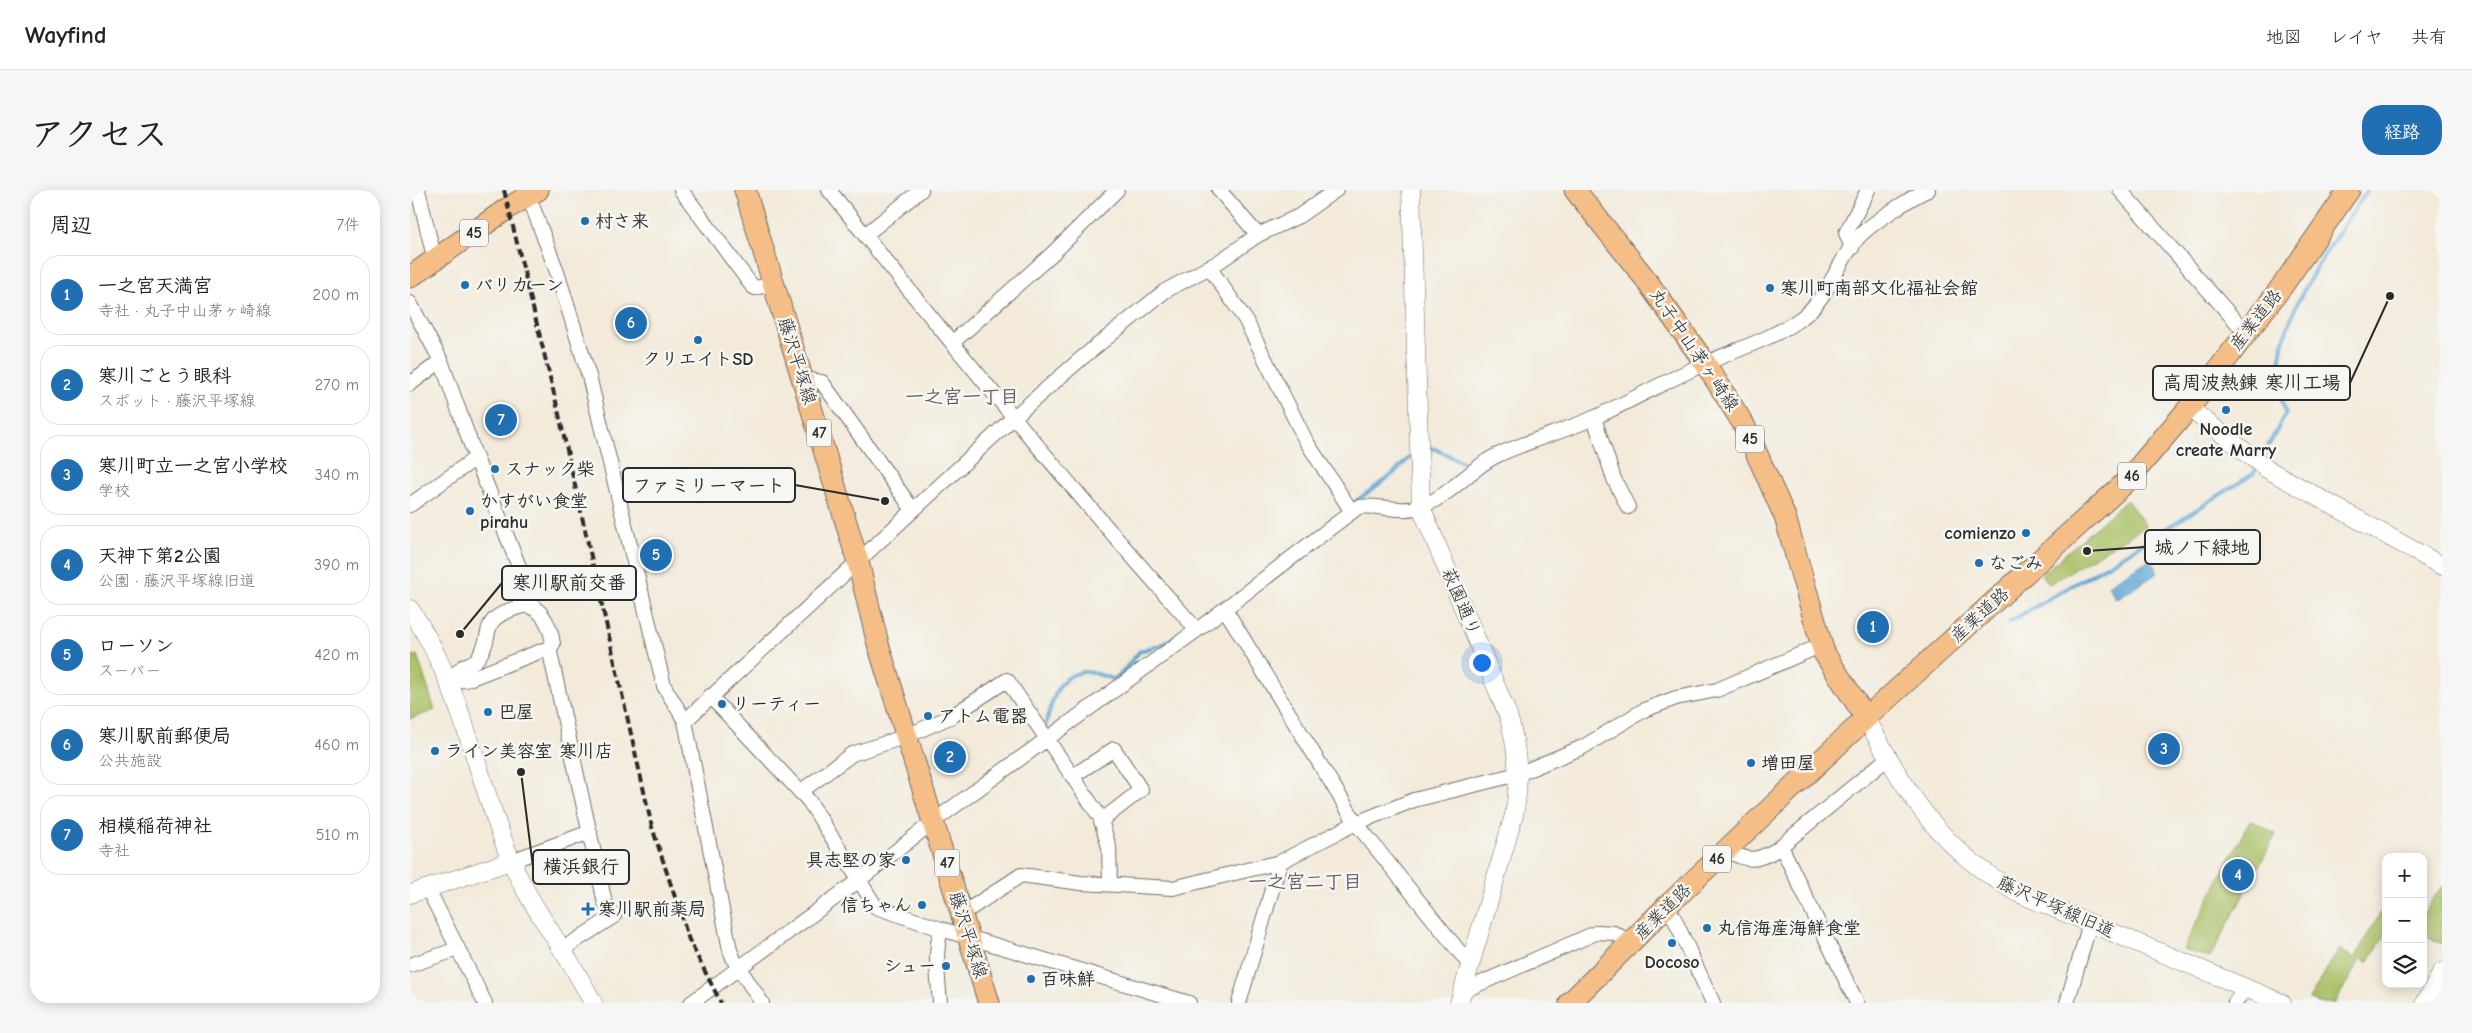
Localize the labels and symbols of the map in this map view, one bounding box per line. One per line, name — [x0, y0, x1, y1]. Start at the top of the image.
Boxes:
place label: 村さ来 — [595, 211, 649, 232]
marker: 村さ来 — [579, 215, 591, 227]
road number: 45 — [460, 219, 488, 246]
place label: バリカーン — [475, 275, 564, 296]
place label: 寒川町南部文化福祉会館 — [1780, 278, 1978, 299]
marker: バリカーン — [459, 279, 471, 291]
marker: 寒川町南部文化福祉会館 — [1764, 282, 1776, 294]
street label: 丸子中山茅ヶ崎線 — [1645, 284, 1743, 416]
street label: 産業道路 — [2226, 285, 2286, 355]
pin: 6 — [615, 304, 647, 342]
street label: 藤沢平塚線 — [774, 315, 820, 407]
marker: クリエイトSD — [692, 334, 704, 346]
place label: クリエイトSD — [642, 349, 754, 370]
callout: 高周波熱錬 寒川工場 — [2153, 366, 2350, 400]
text: 高周波熱錬 寒川工場 — [2163, 372, 2341, 394]
district label: 一之宮一丁目 — [905, 386, 1019, 408]
pin: 7 — [485, 401, 517, 439]
marker: Noodle create Marry — [2220, 404, 2232, 416]
place label: Noodle create Marry — [2176, 419, 2277, 461]
road number: 47 — [806, 420, 832, 446]
road number: 45 — [1736, 425, 1764, 452]
place label: スナック柴 — [505, 459, 595, 480]
road number: 46 — [2118, 462, 2146, 490]
marker: スナック柴 — [489, 463, 501, 475]
callout: ファミリーマート — [623, 468, 795, 502]
text: ファミリーマート — [633, 475, 785, 497]
place label: かすがい食堂 pirahu — [480, 491, 588, 533]
marker: かすがい食堂 pirahu — [464, 505, 476, 517]
place label: comienzo — [1944, 523, 2016, 544]
marker: comienzo — [2020, 527, 2032, 539]
callout: 城ノ下緑地 — [2145, 530, 2260, 564]
pin: 5 — [640, 536, 672, 574]
text: 城ノ下緑地 — [2154, 537, 2250, 559]
place label: なごみ — [1989, 553, 2043, 574]
marker: なごみ — [1973, 557, 1985, 569]
street label: 萩園通り — [1437, 565, 1485, 639]
callout: 寒川駅前交番 — [502, 566, 636, 600]
text: 寒川駅前交番 — [512, 572, 626, 594]
street label: 産業道路 — [1946, 583, 2014, 647]
pin: 1 — [1857, 608, 1889, 646]
your location — [1469, 650, 1495, 676]
place label: リーティー — [732, 694, 821, 715]
marker: リーティー — [716, 698, 728, 710]
place label: 巴屋 — [498, 702, 534, 723]
marker: 巴屋 — [482, 706, 494, 718]
place label: アトム電器 — [938, 706, 1028, 727]
marker: アトム電器 — [922, 710, 934, 722]
pin: 3 — [2148, 730, 2180, 768]
pin: 2 — [934, 738, 966, 776]
place label: ライン美容室 寒川店 — [445, 741, 613, 762]
marker: ライン美容室 寒川店 — [429, 745, 441, 757]
place label: 増田屋 — [1761, 753, 1815, 774]
marker: 増田屋 — [1745, 757, 1757, 769]
road number: 46 — [1703, 846, 1731, 872]
callout: 横浜銀行 — [533, 850, 629, 884]
place label: 具志堅の家 — [806, 850, 896, 871]
road number: 47 — [934, 850, 960, 876]
marker: 具志堅の家 — [900, 854, 912, 866]
text: 横浜銀行 — [543, 856, 619, 878]
pin: 4 — [2222, 856, 2254, 894]
district label: 一之宮二丁目 — [1248, 871, 1362, 893]
street label: 藤沢平塚線旧道 — [1994, 872, 2118, 942]
street label: 産業道路 — [1630, 879, 1696, 945]
street label: 藤沢平塚線 — [945, 889, 991, 981]
place label: 信ちゃん — [840, 895, 912, 916]
place label: 寒川駅前薬局 — [598, 899, 706, 920]
marker: 信ちゃん — [916, 899, 928, 911]
marker: 寒川駅前薬局 — [582, 903, 594, 915]
place label: 丸信海産海鮮食堂 — [1717, 918, 1861, 939]
marker: 丸信海産海鮮食堂 — [1701, 922, 1713, 934]
marker: Docoso — [1666, 937, 1678, 949]
place label: Docoso — [1644, 952, 1700, 973]
place label: シュー — [884, 956, 936, 977]
marker: シュー — [940, 960, 952, 972]
place label: 百味鮮 — [1041, 969, 1095, 990]
marker: 百味鮮 — [1025, 973, 1037, 985]

